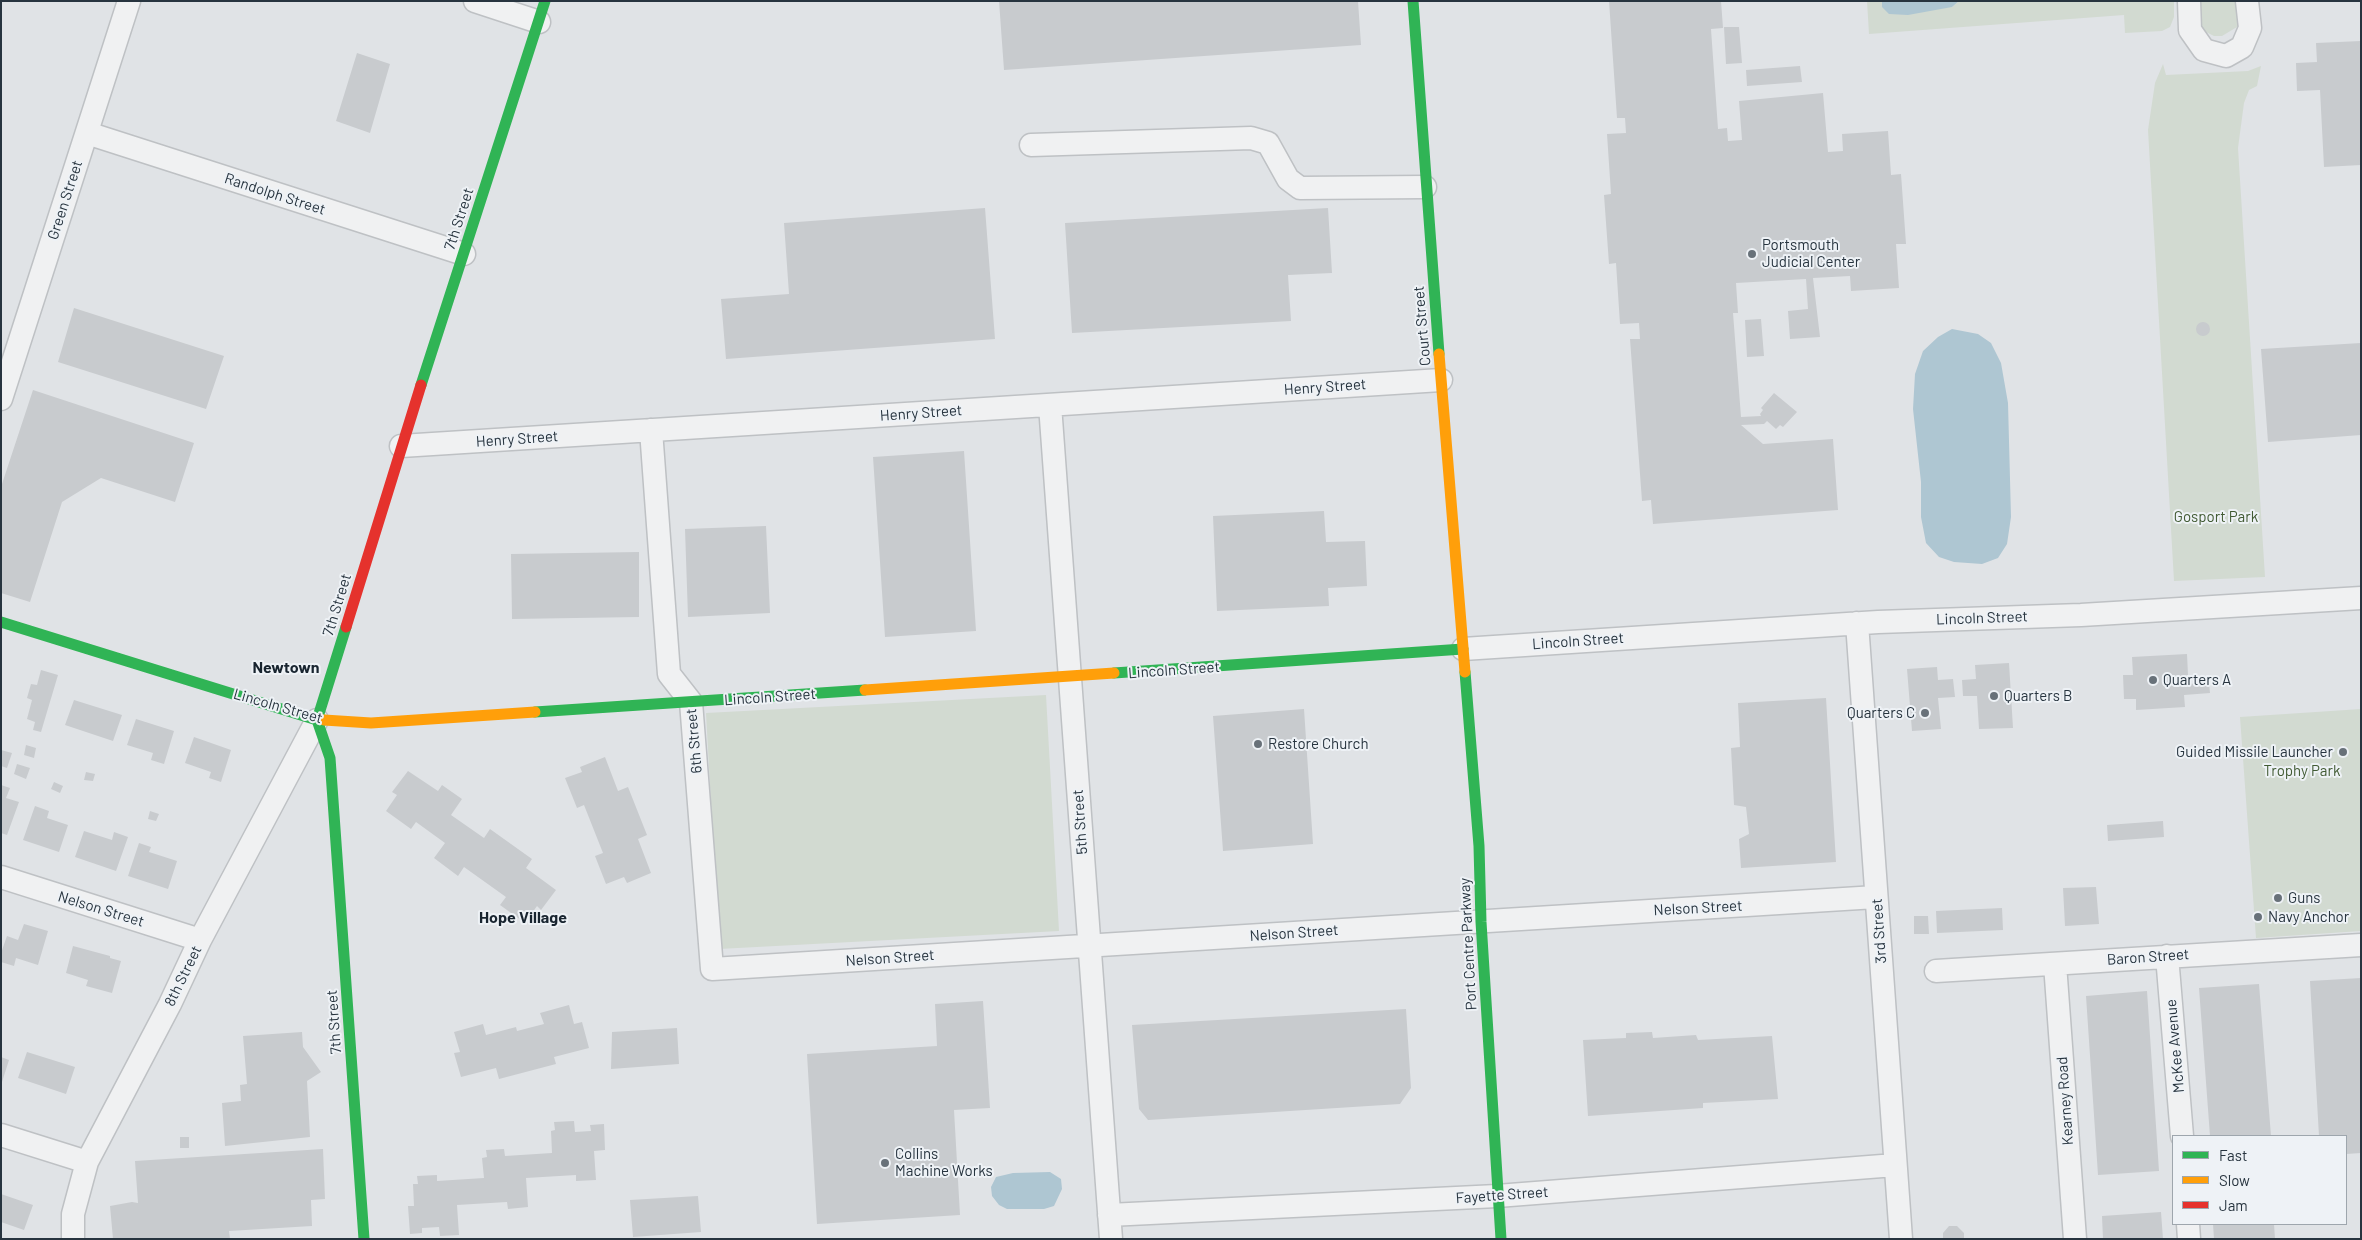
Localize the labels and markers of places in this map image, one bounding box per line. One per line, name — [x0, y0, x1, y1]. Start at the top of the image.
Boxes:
place label: Portsmouth Judicial Center — [1762, 236, 1860, 271]
marker: Portsmouth Judicial Center — [1746, 248, 1758, 260]
place label: Quarters A — [2163, 671, 2231, 689]
marker: Quarters A — [2147, 674, 2159, 686]
place label: Quarters B — [2004, 687, 2072, 705]
marker: Quarters B — [1988, 690, 2000, 702]
place label: Quarters C — [1847, 704, 1915, 722]
marker: Quarters C — [1919, 707, 1931, 719]
place label: Restore Church — [1268, 735, 1368, 753]
marker: Restore Church — [1252, 738, 1264, 750]
place label: Guided Missile Launcher — [2176, 743, 2333, 761]
marker: Guided Missile Launcher — [2337, 746, 2349, 758]
place label: Guns — [2288, 889, 2321, 907]
marker: Guns — [2272, 892, 2284, 904]
place label: Navy Anchor — [2268, 908, 2349, 926]
marker: Navy Anchor — [2252, 911, 2264, 923]
place label: Collins Machine Works — [895, 1145, 993, 1180]
marker: Collins Machine Works — [879, 1157, 891, 1169]

